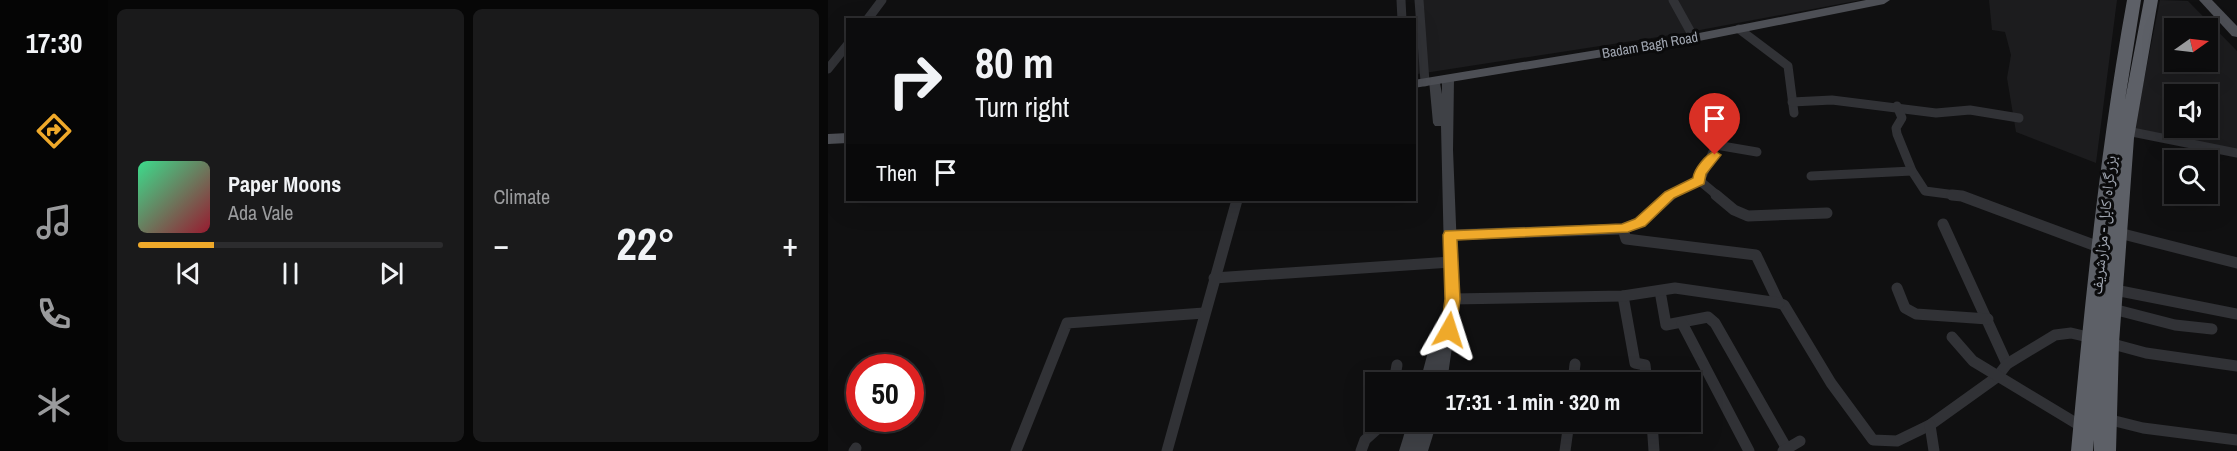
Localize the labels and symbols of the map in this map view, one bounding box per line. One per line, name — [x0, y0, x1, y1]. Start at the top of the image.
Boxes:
north arrow — [2164, 18, 2218, 72]
street label: Badam Bagh Road — [1601, 28, 1699, 62]
pin — [1689, 93, 1740, 155]
street label: بزرگراه کابل - مزارشریف — [2085, 154, 2121, 296]
position arrow — [1417, 298, 1481, 362]
speed limit sign: 50 — [846, 354, 924, 432]

